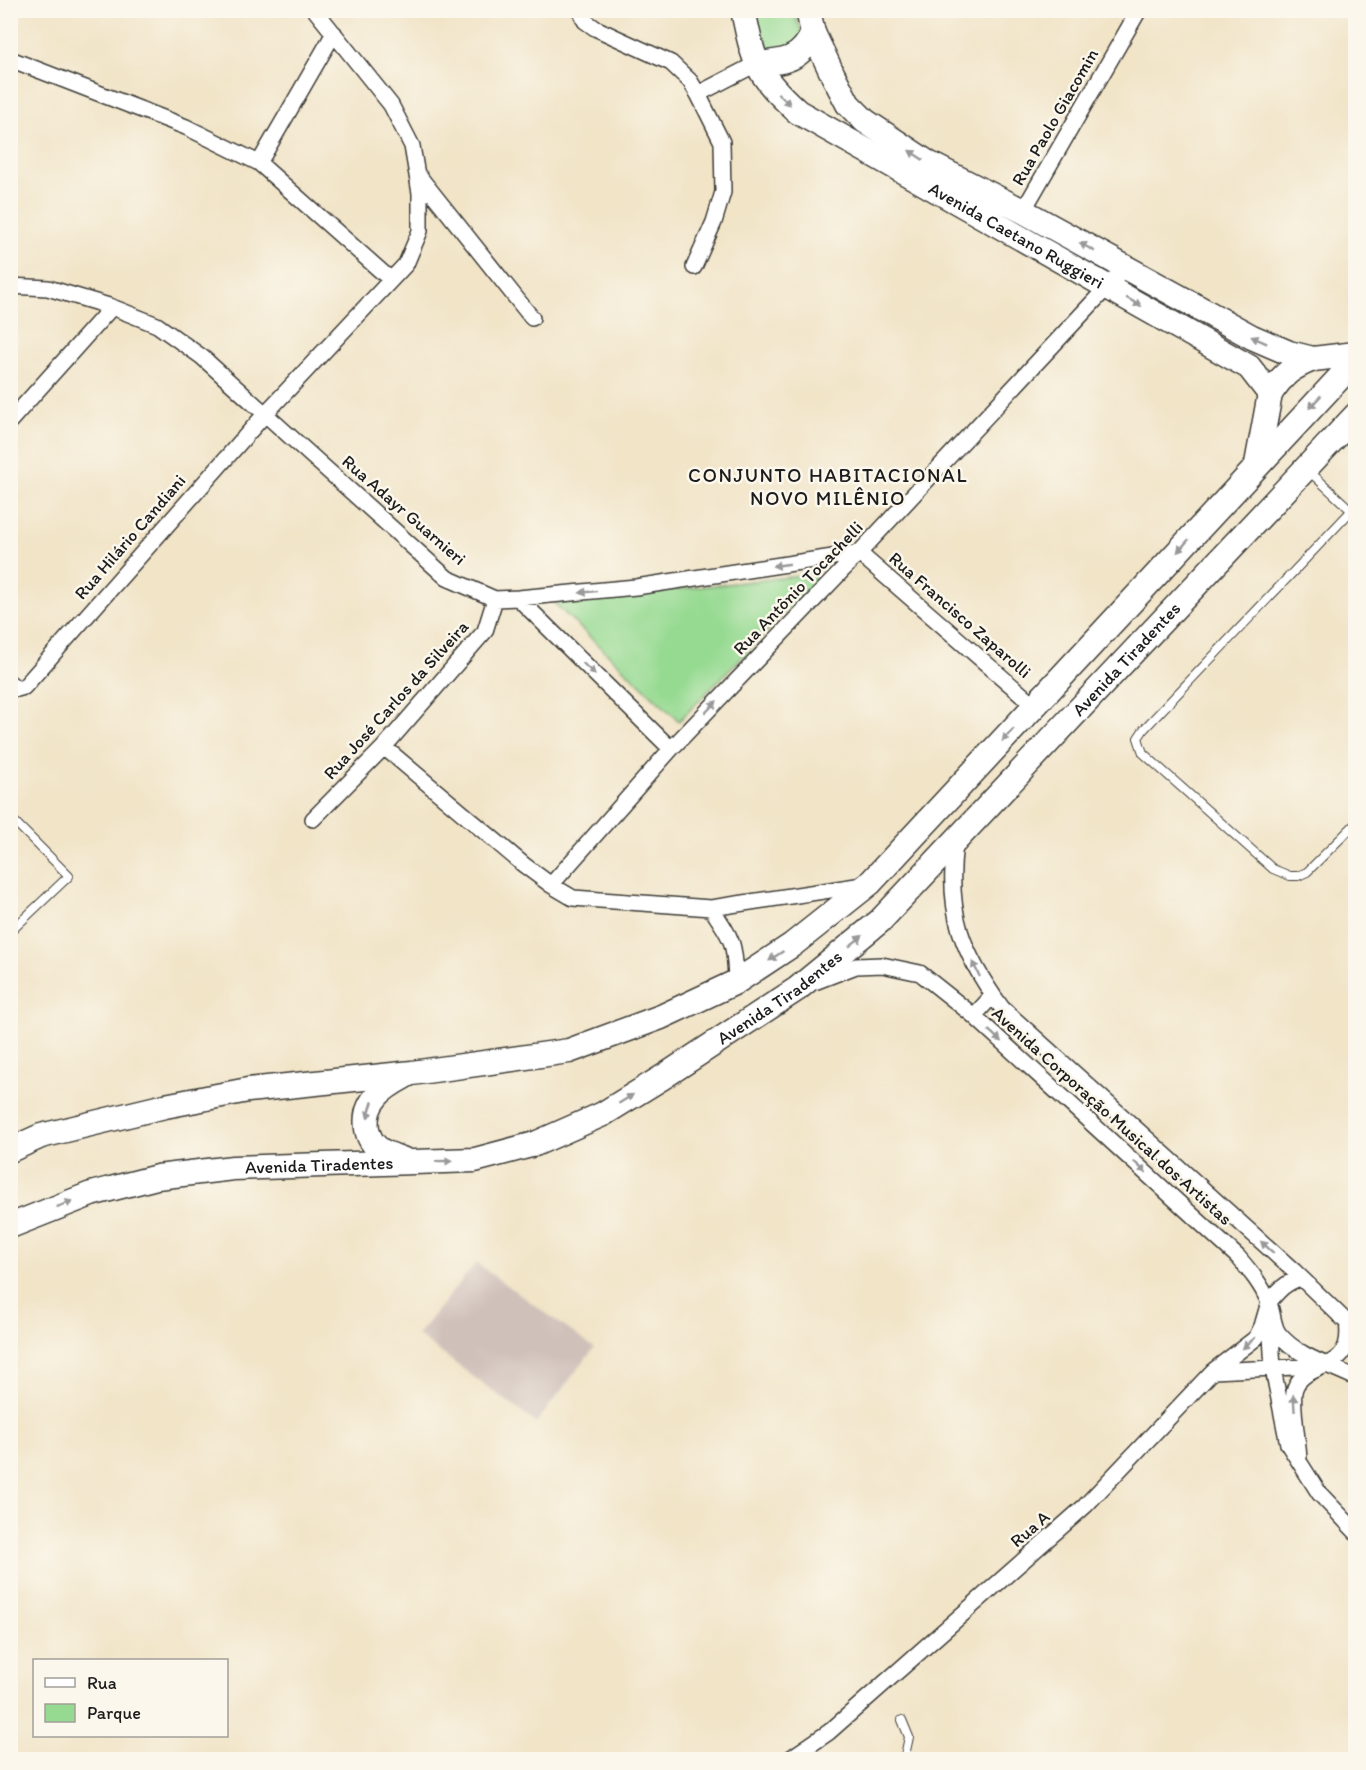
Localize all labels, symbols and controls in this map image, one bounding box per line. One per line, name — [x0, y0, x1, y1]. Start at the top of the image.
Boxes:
street label: Rua Paolo Giacomin — [1007, 45, 1103, 189]
one-way arrow — [777, 92, 791, 106]
one-way arrow — [908, 149, 924, 161]
street label: Avenida Caetano Ruggieri — [925, 177, 1108, 294]
one-way arrow — [1079, 242, 1096, 252]
one-way arrow — [1126, 297, 1143, 307]
one-way arrow — [1249, 335, 1267, 345]
one-way arrow — [1309, 395, 1323, 409]
street label: Rua Adayr Guarnieri — [338, 450, 470, 570]
district label: CONJUNTO HABITACIONAL NOVO MILÊNIO — [688, 463, 968, 510]
street label: Rua Hilário Candiani — [70, 470, 190, 604]
street label: Rua Antônio Tocachelli — [728, 517, 868, 659]
one-way arrow — [1176, 538, 1190, 553]
street label: Rua Francisco Zaparolli — [884, 547, 1036, 683]
one-way arrow — [771, 561, 790, 570]
one-way arrow — [578, 587, 597, 596]
street label: Avenida Tiradentes — [1068, 598, 1185, 721]
street label: Rua José Carlos da Silveira — [319, 616, 474, 784]
one-way arrow — [582, 662, 597, 676]
one-way arrow — [704, 700, 718, 714]
one-way arrow — [1002, 727, 1015, 742]
one-way arrow — [848, 935, 863, 948]
street label: Avenida Tiradentes — [713, 946, 847, 1049]
one-way arrow — [768, 950, 784, 961]
one-way arrow — [971, 960, 980, 977]
street label: Avenida Corporação Musical dos Artistas — [987, 1002, 1237, 1230]
one-way arrow — [988, 1029, 1003, 1043]
one-way arrow — [618, 1094, 634, 1105]
one-way arrow — [365, 1101, 374, 1119]
street label: Avenida Tiradentes — [245, 1152, 394, 1179]
one-way arrow — [435, 1156, 454, 1166]
one-way arrow — [1132, 1160, 1147, 1173]
one-way arrow — [56, 1199, 74, 1208]
one-way arrow — [1260, 1240, 1275, 1254]
one-way arrow — [1242, 1336, 1257, 1349]
one-way arrow — [1289, 1394, 1299, 1413]
street label: Rua A — [1006, 1506, 1055, 1552]
legend — [33, 1659, 228, 1737]
text: Rua — [87, 1672, 117, 1694]
text: Parque — [87, 1702, 141, 1724]

